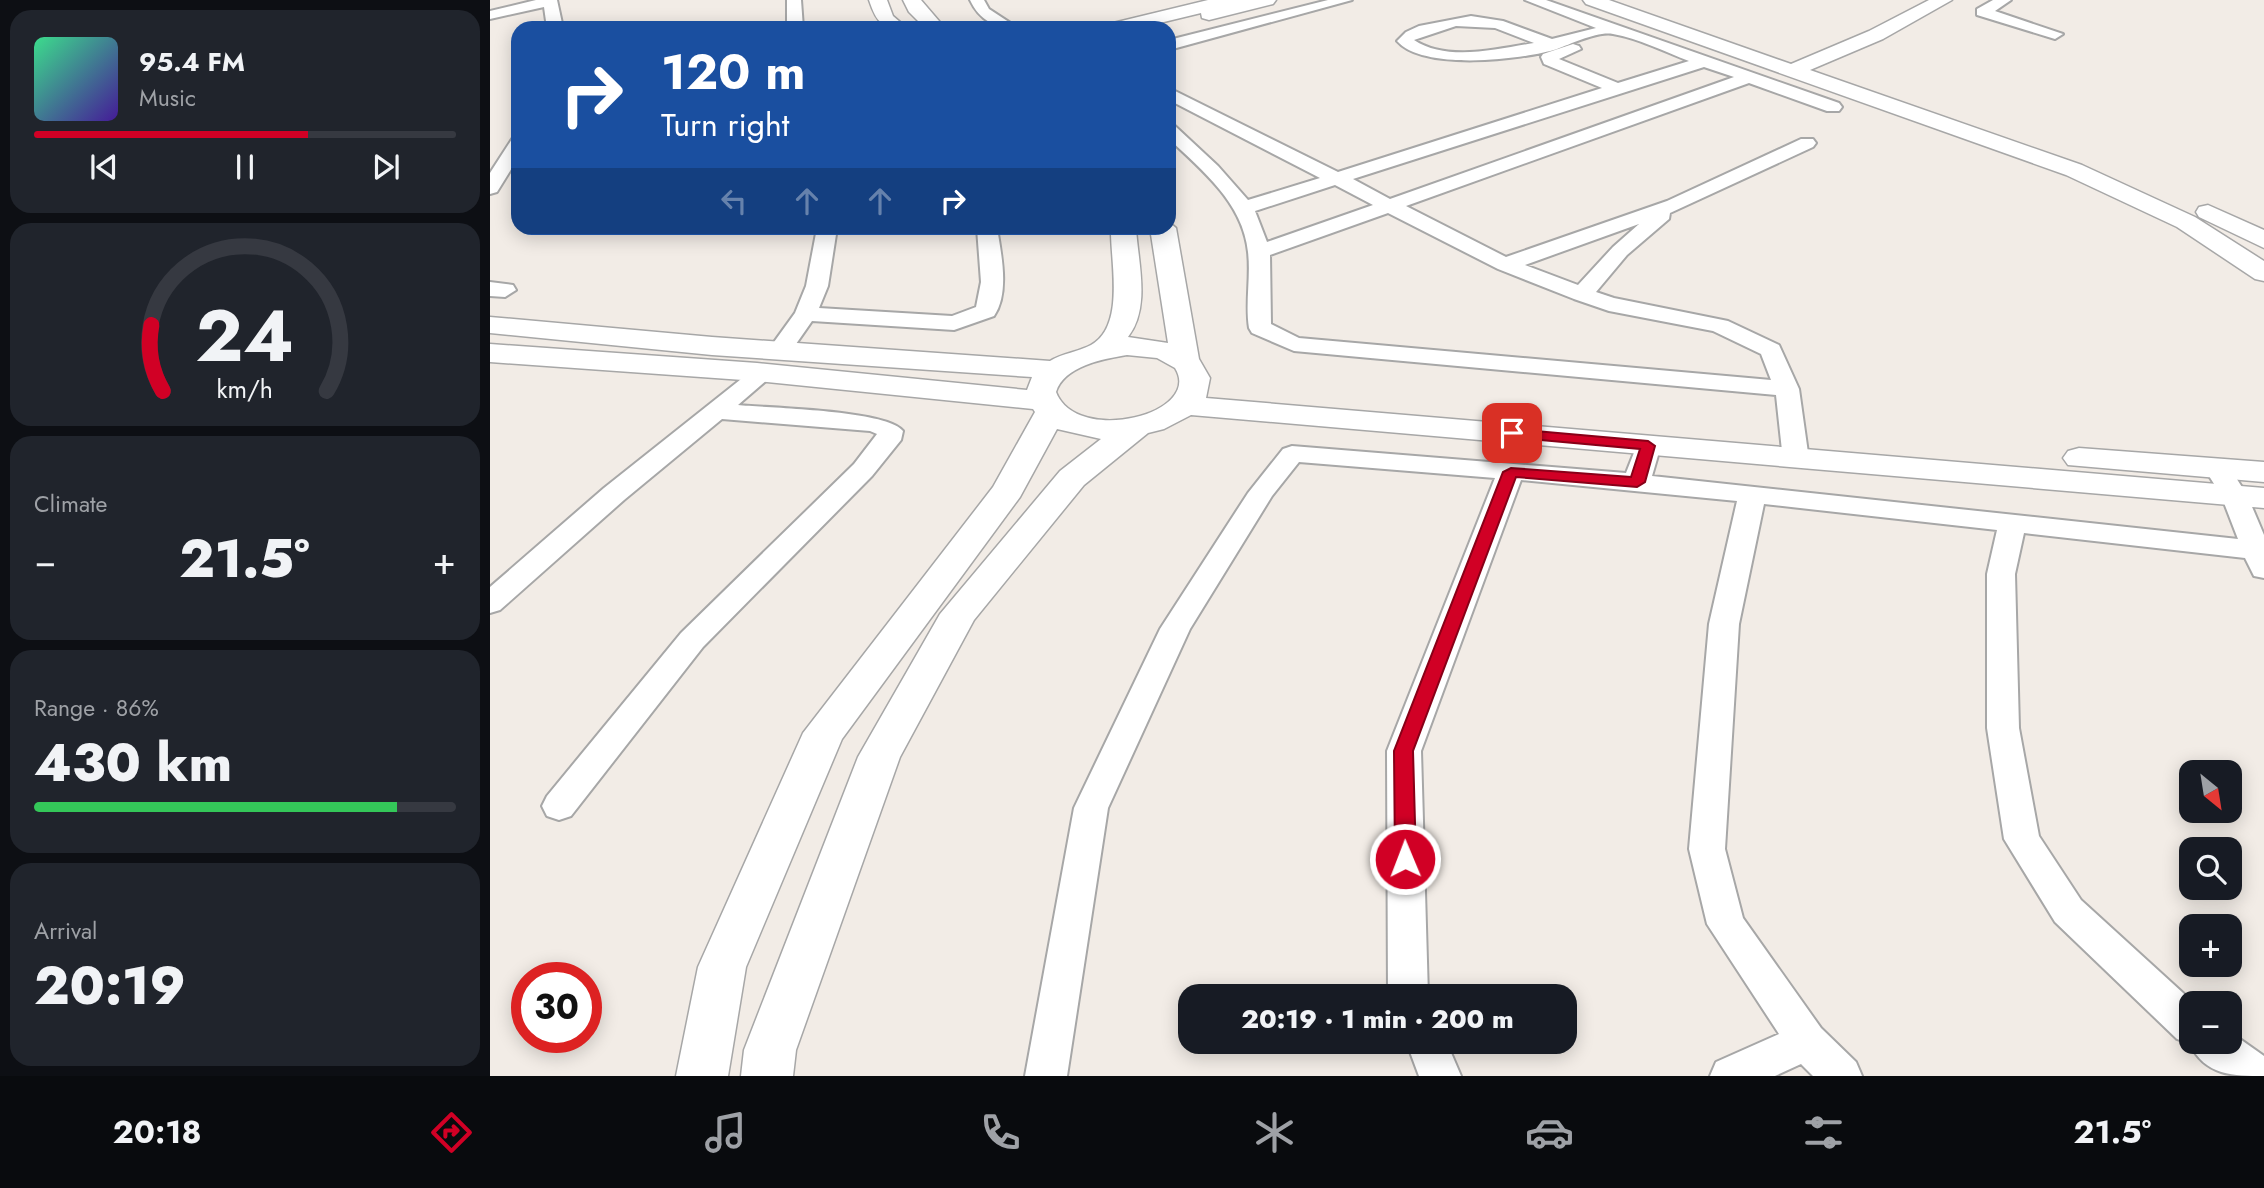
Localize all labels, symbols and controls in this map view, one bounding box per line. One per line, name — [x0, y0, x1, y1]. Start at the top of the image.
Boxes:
text: 120 m — [661, 37, 805, 107]
text: 95.4 FM — [139, 43, 245, 81]
icon: right — [546, 49, 637, 140]
text: Music — [139, 81, 196, 115]
text: Turn right — [661, 102, 790, 148]
icon: previous — [85, 148, 123, 186]
icon: pause — [226, 148, 264, 186]
icon: next — [367, 148, 405, 186]
icon: left — [715, 182, 753, 220]
icon: ahead — [788, 182, 826, 220]
icon: ahead — [861, 182, 899, 220]
icon: right — [934, 182, 972, 220]
text: 24 — [196, 283, 294, 388]
text: km/h — [217, 371, 273, 407]
pin — [1482, 403, 1542, 463]
icon: arrive — [1493, 414, 1531, 452]
text: Climate — [34, 487, 107, 521]
text: 21.5° — [179, 521, 310, 597]
text: − — [34, 533, 56, 588]
text: + — [433, 533, 456, 588]
text: Range · 86% — [34, 691, 159, 725]
text: 430 km — [34, 725, 232, 801]
north arrow — [2179, 760, 2242, 822]
map controls — [2179, 760, 2242, 1054]
position arrow — [1368, 822, 1442, 896]
button: search — [2179, 837, 2242, 900]
text: Arrival — [34, 914, 97, 948]
button: + — [2179, 914, 2242, 977]
text: 20:19 — [34, 948, 186, 1024]
speed limit sign: 30 — [511, 962, 602, 1053]
button: − — [2179, 991, 2242, 1054]
text: 20:19 · 1 min · 200 m — [1241, 1000, 1514, 1038]
icon: directions — [427, 1108, 476, 1157]
icon: music — [701, 1108, 750, 1157]
icon: phone — [976, 1108, 1025, 1157]
icon: climate — [1250, 1108, 1299, 1157]
icon: car — [1525, 1108, 1574, 1157]
icon: filters — [1799, 1108, 1848, 1157]
text: 20:18 — [113, 1109, 202, 1155]
text: 21.5° — [2074, 1109, 2151, 1155]

